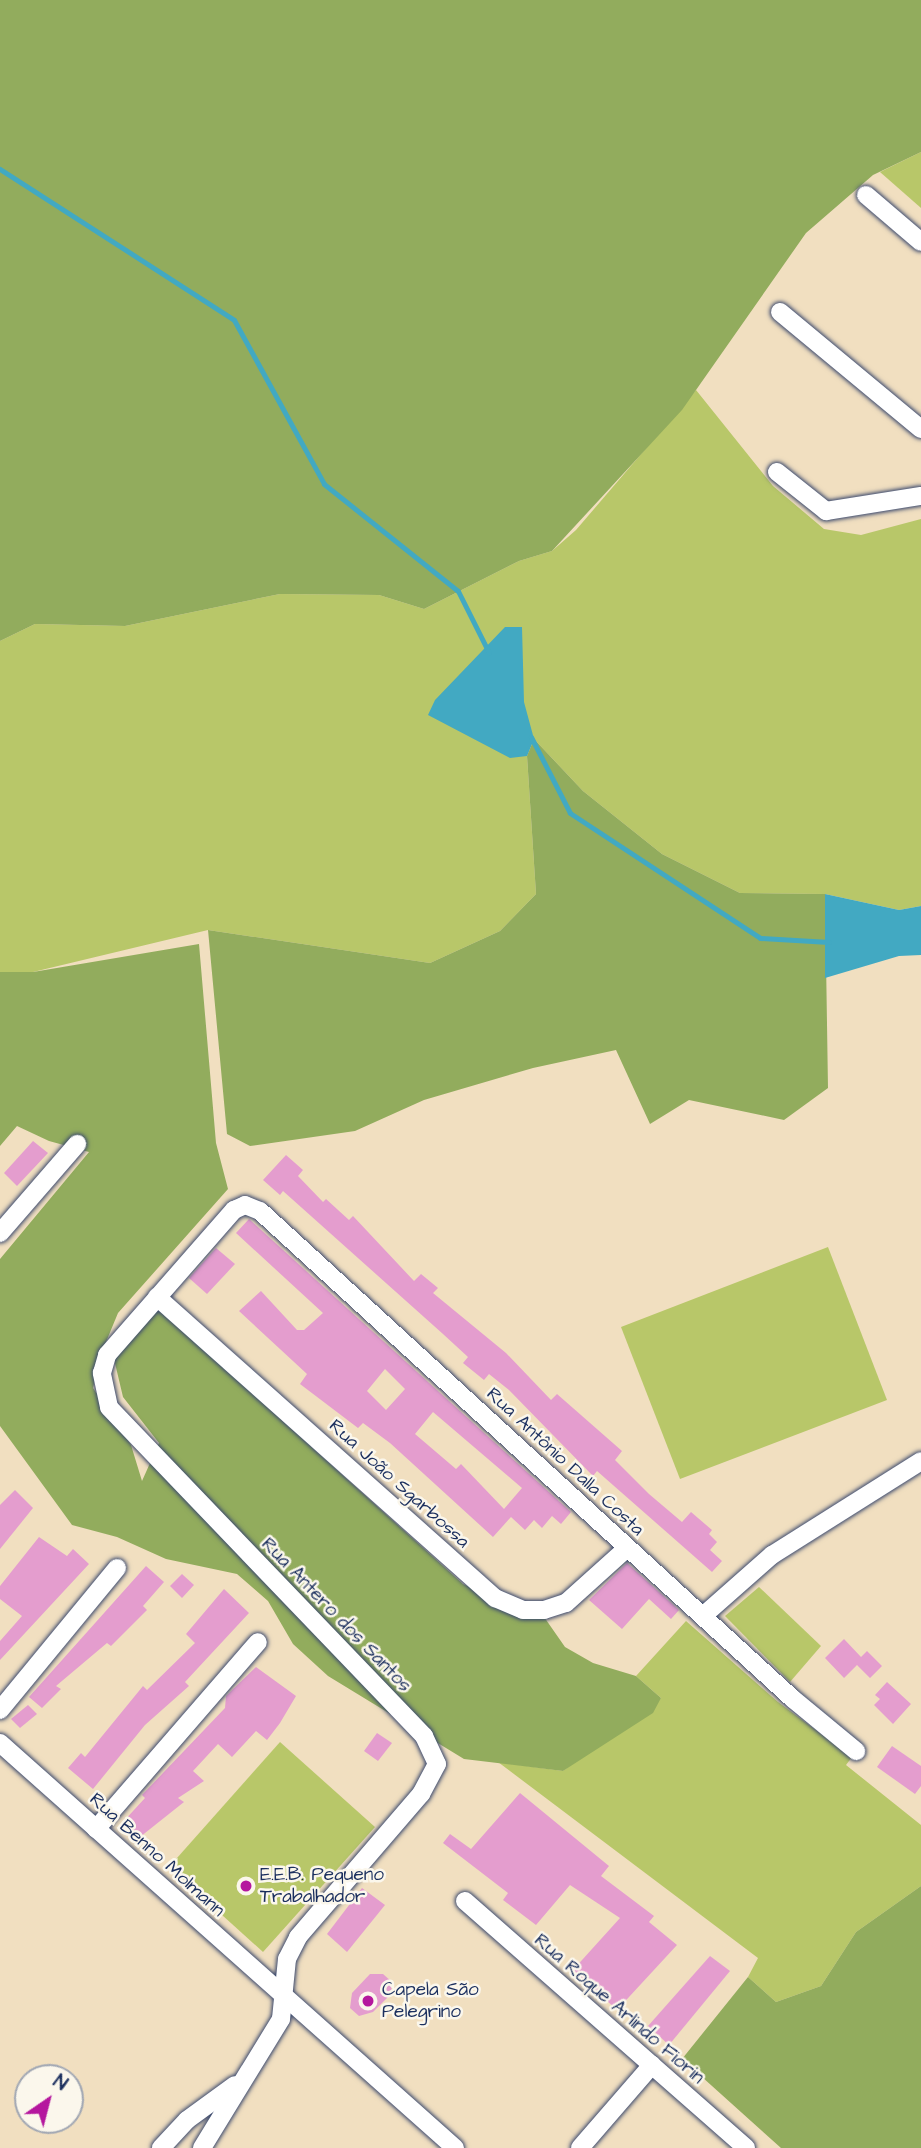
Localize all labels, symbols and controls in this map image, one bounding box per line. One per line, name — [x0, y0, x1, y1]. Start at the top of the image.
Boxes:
street label: Rua Antônio Dalla Costa — [481, 1383, 649, 1541]
street label: Rua João Sgarbossa — [324, 1415, 474, 1553]
street label: Rua Antero dos Santos — [256, 1533, 416, 1697]
street label: Rua Benno Molmann — [85, 1788, 229, 1922]
place label: E.E.B. Pequeno Trabalhador — [260, 1864, 384, 1908]
marker: E.E.B. Pequeno Trabalhador — [238, 1878, 254, 1894]
street label: Rua Roque Arlindo Fiorin — [529, 1929, 709, 2089]
place label: Capela São Pelegrino — [382, 1979, 479, 2023]
marker: Capela São Pelegrino — [360, 1993, 376, 2009]
north arrow — [14, 2064, 84, 2134]
text: N — [48, 2069, 73, 2097]

